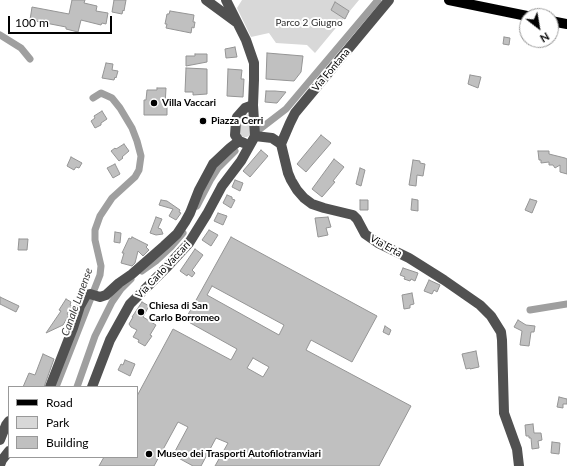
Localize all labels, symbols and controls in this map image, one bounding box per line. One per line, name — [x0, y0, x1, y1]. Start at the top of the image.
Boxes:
scale bar — [10, 8, 114, 34]
north arrow — [519, 8, 559, 48]
text: 100 m — [15, 15, 49, 30]
park label: Parco 2 Giugno — [275, 17, 343, 29]
text: N — [538, 30, 552, 46]
street label: Via Fontana — [310, 46, 352, 94]
place label: Villa Vaccari — [162, 97, 216, 109]
marker: Villa Vaccari — [149, 98, 159, 108]
place label: Piazza Cerri — [211, 115, 263, 127]
marker: Piazza Cerri — [198, 116, 208, 126]
street label: Via Erta — [368, 232, 404, 260]
street label: Via Carlo Vaccari — [133, 239, 193, 301]
water label: Canale Lunense — [59, 266, 95, 338]
place label: Chiesa di San Carlo Borromeo — [149, 300, 220, 324]
marker: Chiesa di San Carlo Borromeo — [136, 307, 146, 317]
legend — [8, 386, 138, 458]
text: Road — [46, 395, 73, 410]
text: Park — [46, 415, 69, 430]
text: Building — [46, 435, 89, 450]
place label: Museo dei Trasporti Autofilotranviari — [157, 448, 321, 460]
marker: Museo dei Trasporti Autofilotranviari — [144, 449, 154, 459]

